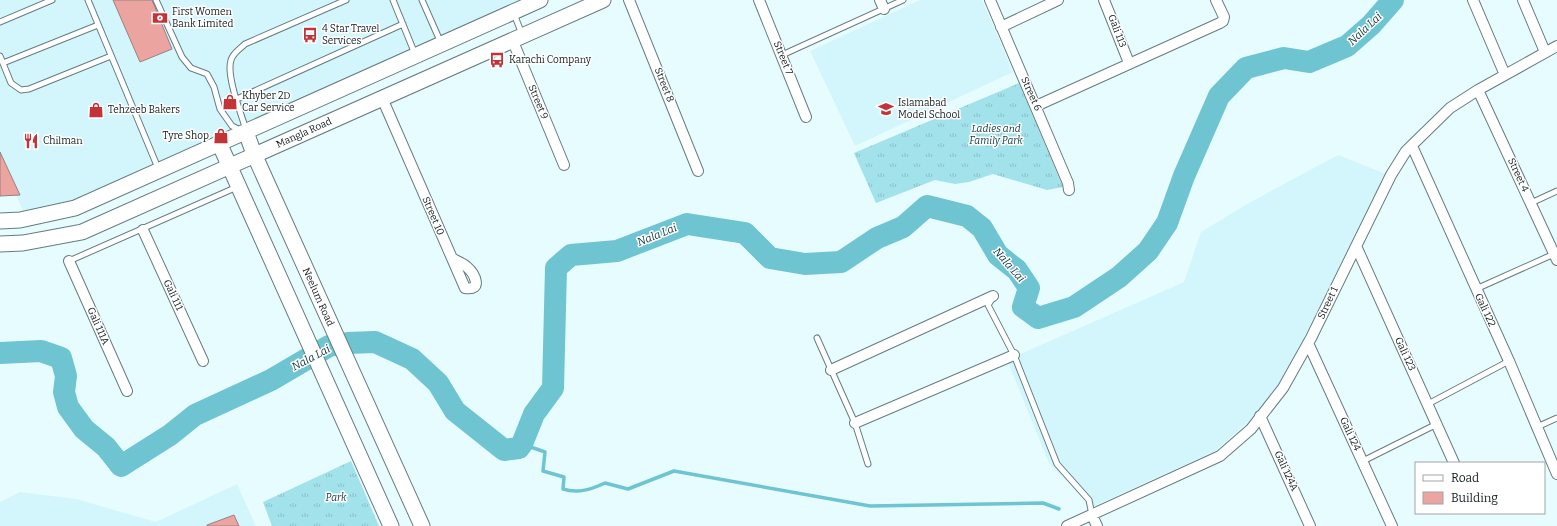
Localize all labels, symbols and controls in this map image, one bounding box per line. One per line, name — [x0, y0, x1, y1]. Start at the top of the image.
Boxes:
place label: First Women Bank Limited — [172, 6, 234, 30]
bank icon: First Women Bank Limited — [151, 9, 169, 27]
water label: Nala Lai — [1345, 10, 1385, 48]
street label: Gali 113 — [1105, 13, 1129, 49]
place label: 4 Star Travel Services — [322, 23, 380, 47]
bus stop icon: 4 Star Travel Services — [301, 26, 319, 44]
street label: Street 7 — [771, 39, 795, 77]
bus stop icon: Karachi Company — [488, 51, 506, 69]
place label: Karachi Company — [509, 54, 592, 66]
street label: Street 8 — [652, 66, 676, 104]
street label: Street 6 — [1018, 75, 1044, 113]
street label: Street 9 — [525, 83, 551, 121]
place label: Khyber 2D Car Service — [242, 90, 295, 114]
shop icon: Khyber 2D Car Service — [221, 93, 239, 111]
place label: Islamabad Model School — [898, 97, 960, 121]
school or university icon: Islamabad Model School — [877, 100, 895, 118]
shop icon: Tehzeeb Bakers — [87, 101, 105, 119]
place label: Tehzeeb Bakers — [108, 104, 180, 116]
street label: Mangla Road — [274, 115, 334, 151]
park label: Ladies and Family Park — [969, 123, 1023, 147]
shop icon: Tyre Shop — [212, 127, 230, 145]
place label: Tyre Shop — [162, 130, 209, 142]
restaurant icon: Chilman — [22, 132, 40, 150]
place label: Chilman — [43, 135, 83, 147]
street label: Street 4 — [1505, 156, 1531, 194]
street label: Street 10 — [420, 195, 446, 237]
water label: Nala Lai — [635, 221, 679, 249]
water label: Nala Lai — [990, 245, 1028, 285]
street label: Neelum Road — [300, 266, 336, 328]
street label: Gali 111 — [161, 278, 185, 312]
street label: Street 1 — [1315, 285, 1341, 321]
street label: Gali 122 — [1472, 291, 1498, 329]
street label: Gali 111A — [84, 305, 112, 347]
street label: Gali 123 — [1392, 335, 1418, 373]
water label: Nala Lai — [290, 343, 332, 373]
street label: Gali 124 — [1337, 415, 1363, 453]
street label: Gali 124A — [1271, 449, 1301, 494]
legend — [1415, 462, 1545, 514]
text: Road — [1451, 471, 1479, 485]
text: Building — [1451, 491, 1498, 505]
park label: Park — [326, 492, 347, 504]

